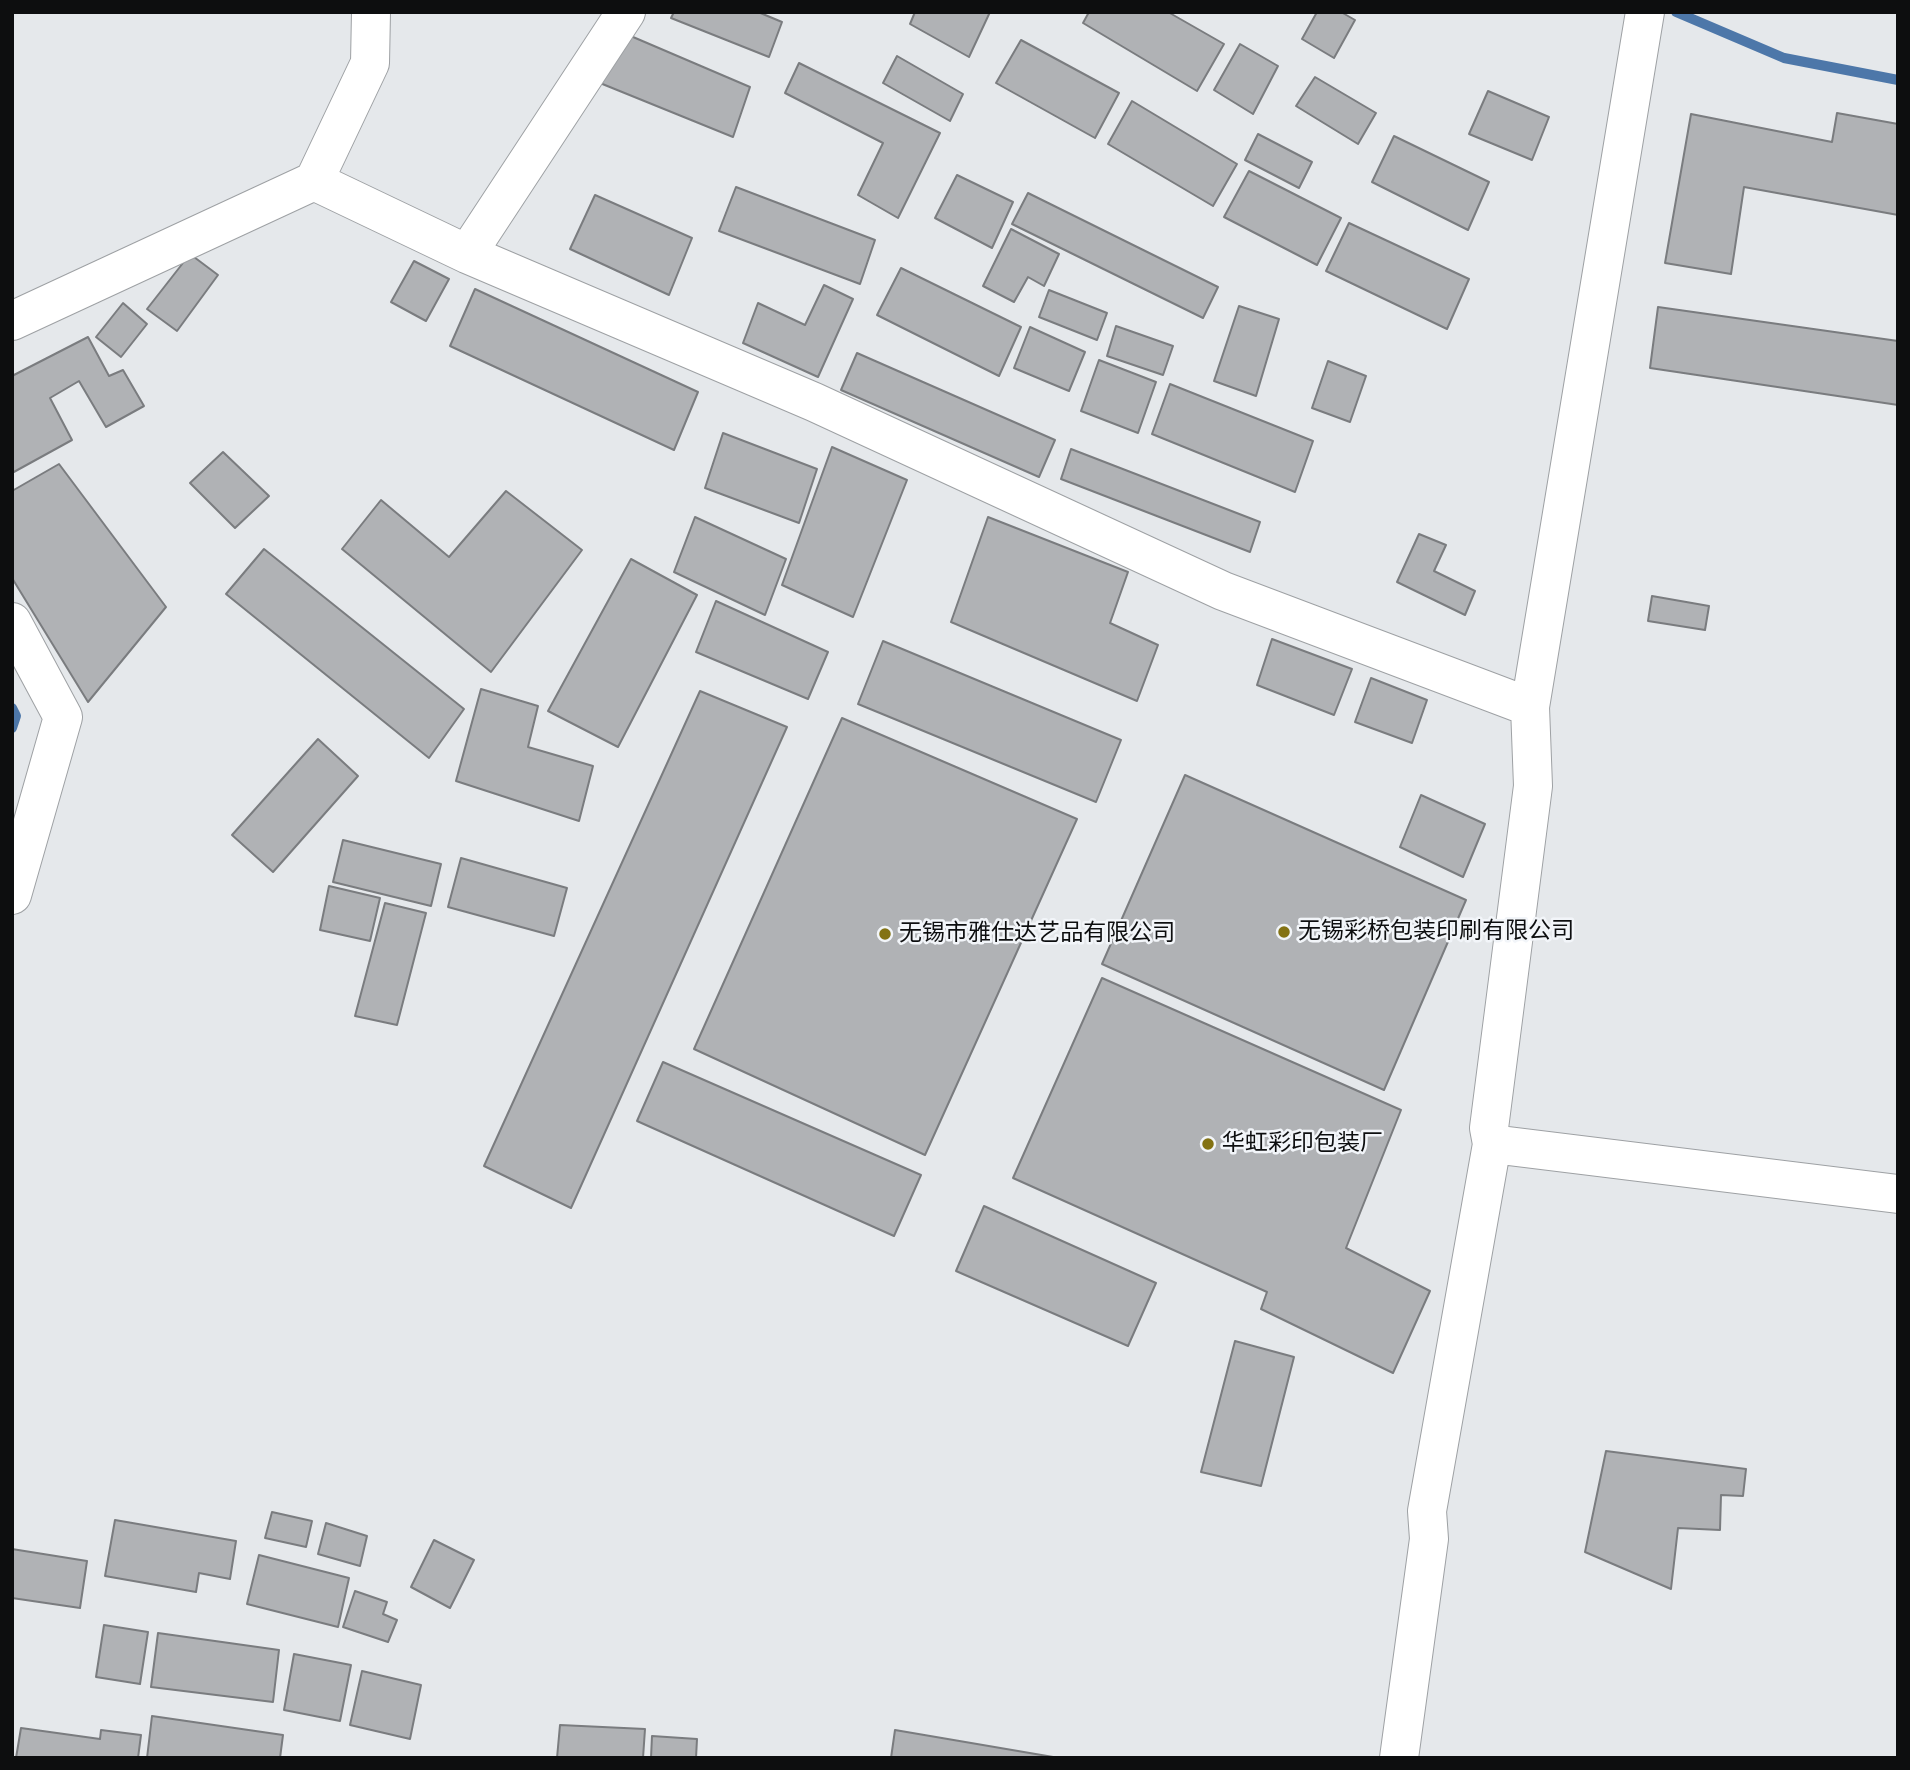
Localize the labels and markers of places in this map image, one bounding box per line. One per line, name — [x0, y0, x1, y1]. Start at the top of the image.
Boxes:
place label: 无锡彩桥包装印刷有限公司 — [1298, 918, 1574, 946]
place label: 无锡市雅仕达艺品有限公司 — [899, 920, 1175, 948]
marker: 无锡彩桥包装印刷有限公司 — [1276, 924, 1292, 940]
marker: 无锡市雅仕达艺品有限公司 — [877, 926, 893, 942]
place label: 华虹彩印包装厂 — [1222, 1130, 1383, 1158]
marker: 华虹彩印包装厂 — [1200, 1136, 1216, 1152]

